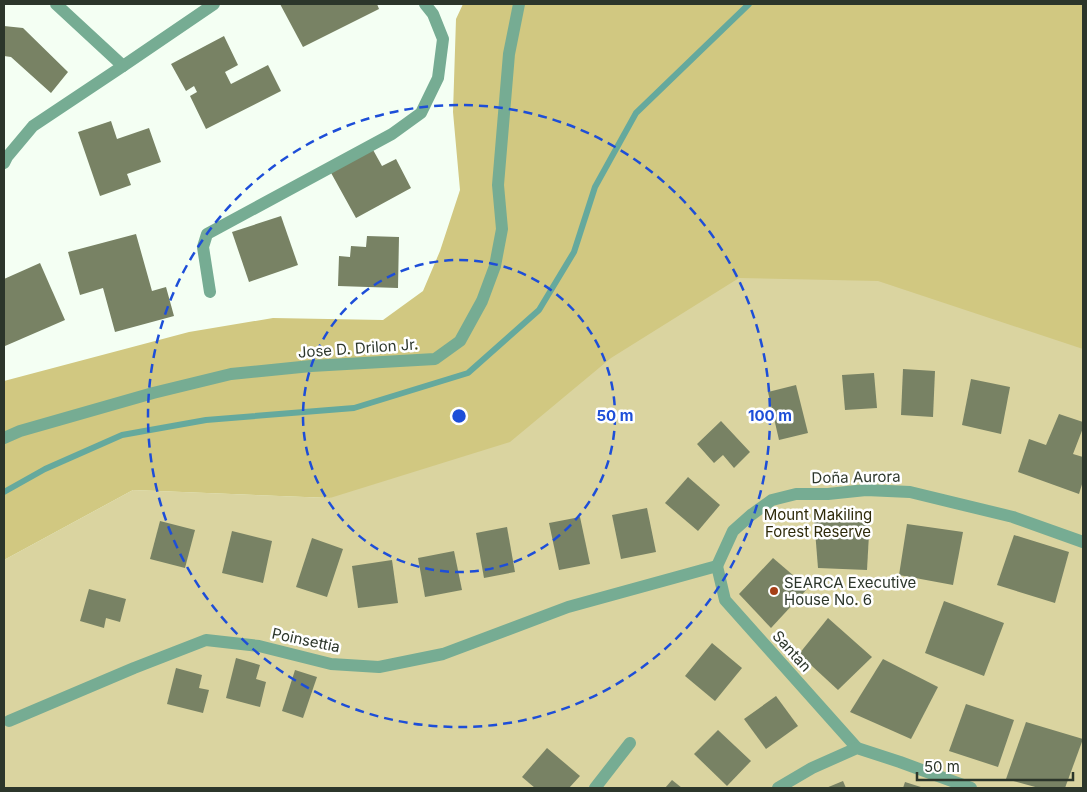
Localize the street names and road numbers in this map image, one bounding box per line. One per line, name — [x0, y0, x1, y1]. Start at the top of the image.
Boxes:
street label: Jose D. Drilon Jr. — [297, 334, 419, 362]
street label: Doña Aurora — [811, 467, 901, 487]
street label: Poinsettia — [270, 624, 342, 656]
street label: Santan — [768, 626, 816, 676]

